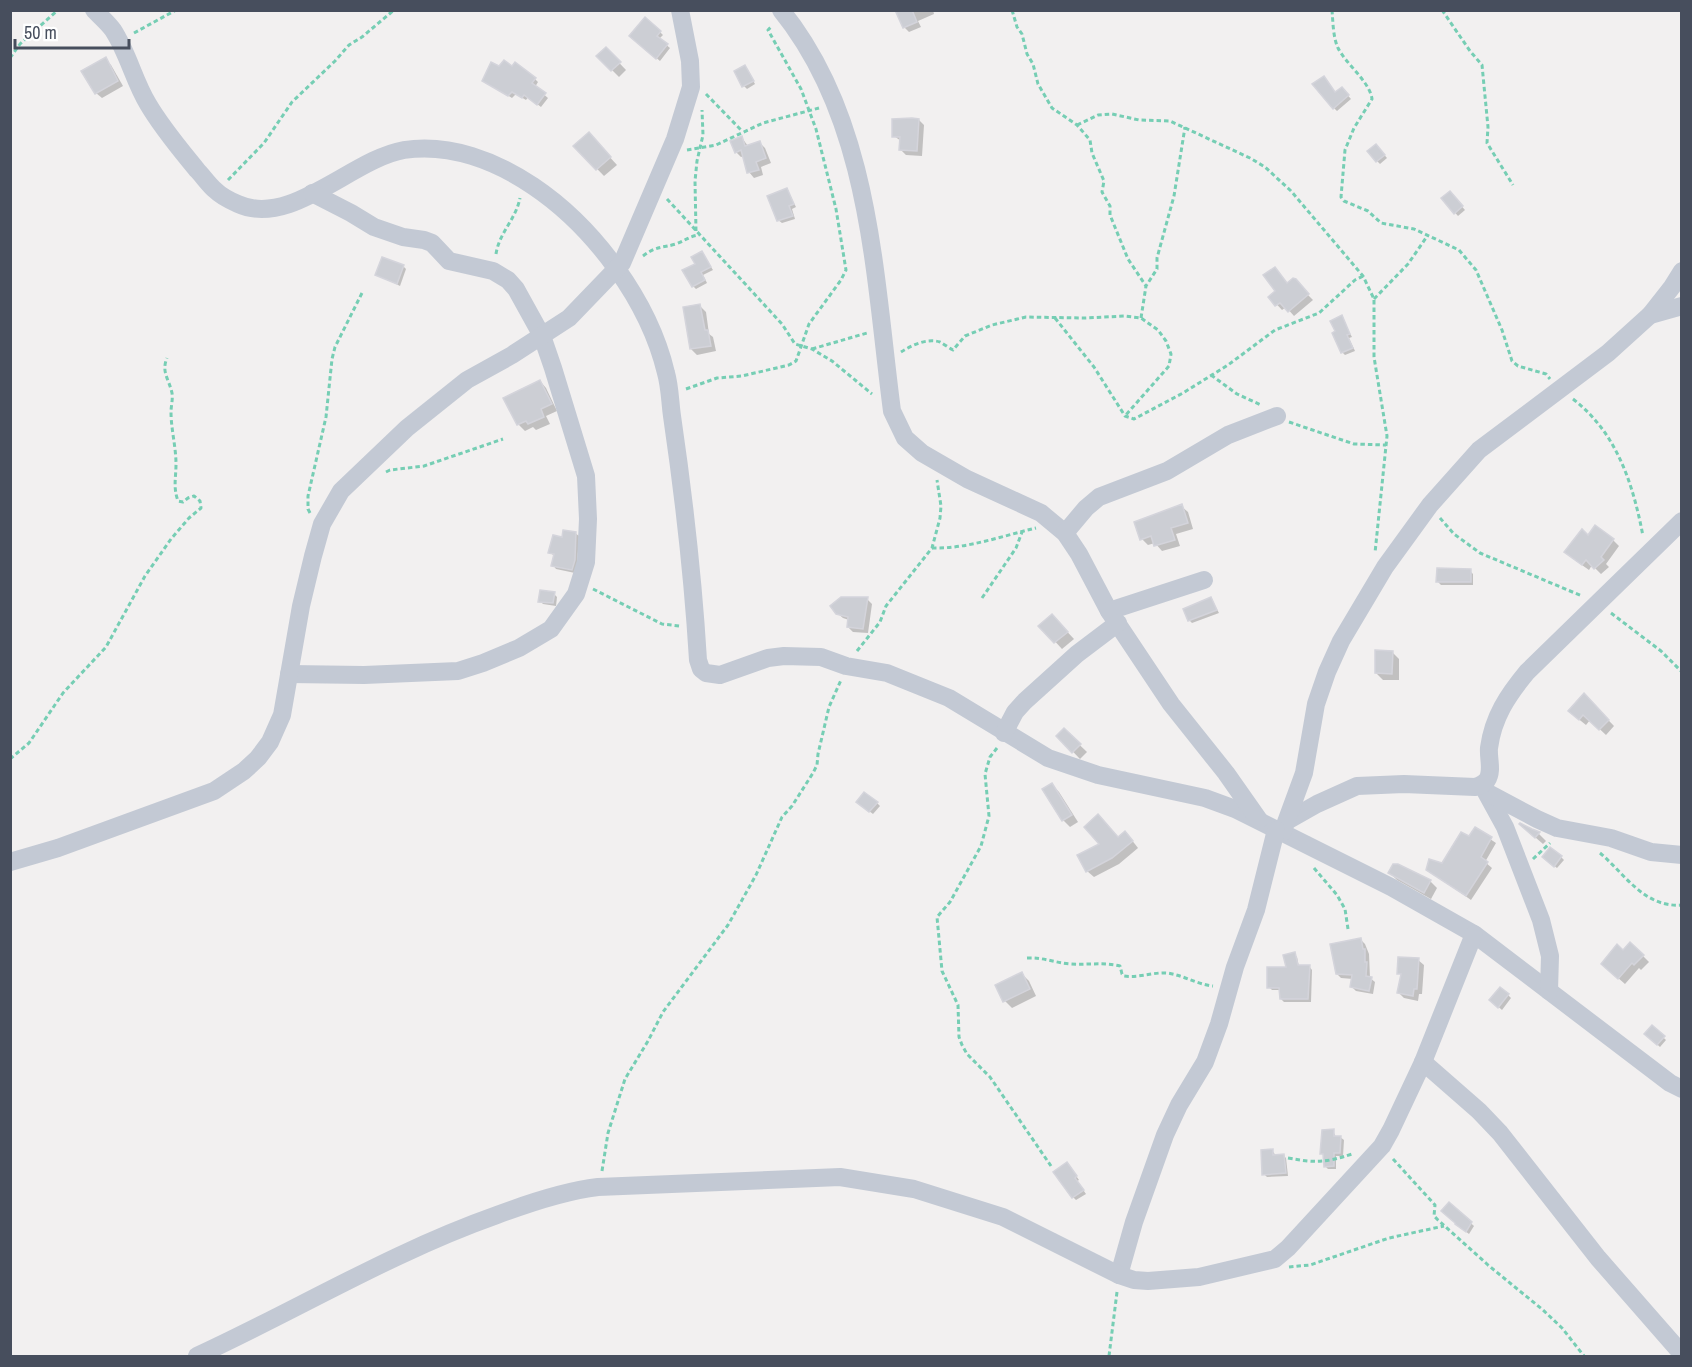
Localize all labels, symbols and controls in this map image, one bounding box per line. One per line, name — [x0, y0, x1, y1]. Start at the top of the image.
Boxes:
scale bar — [15, 12, 129, 50]
text: 50 m — [24, 20, 57, 45]

